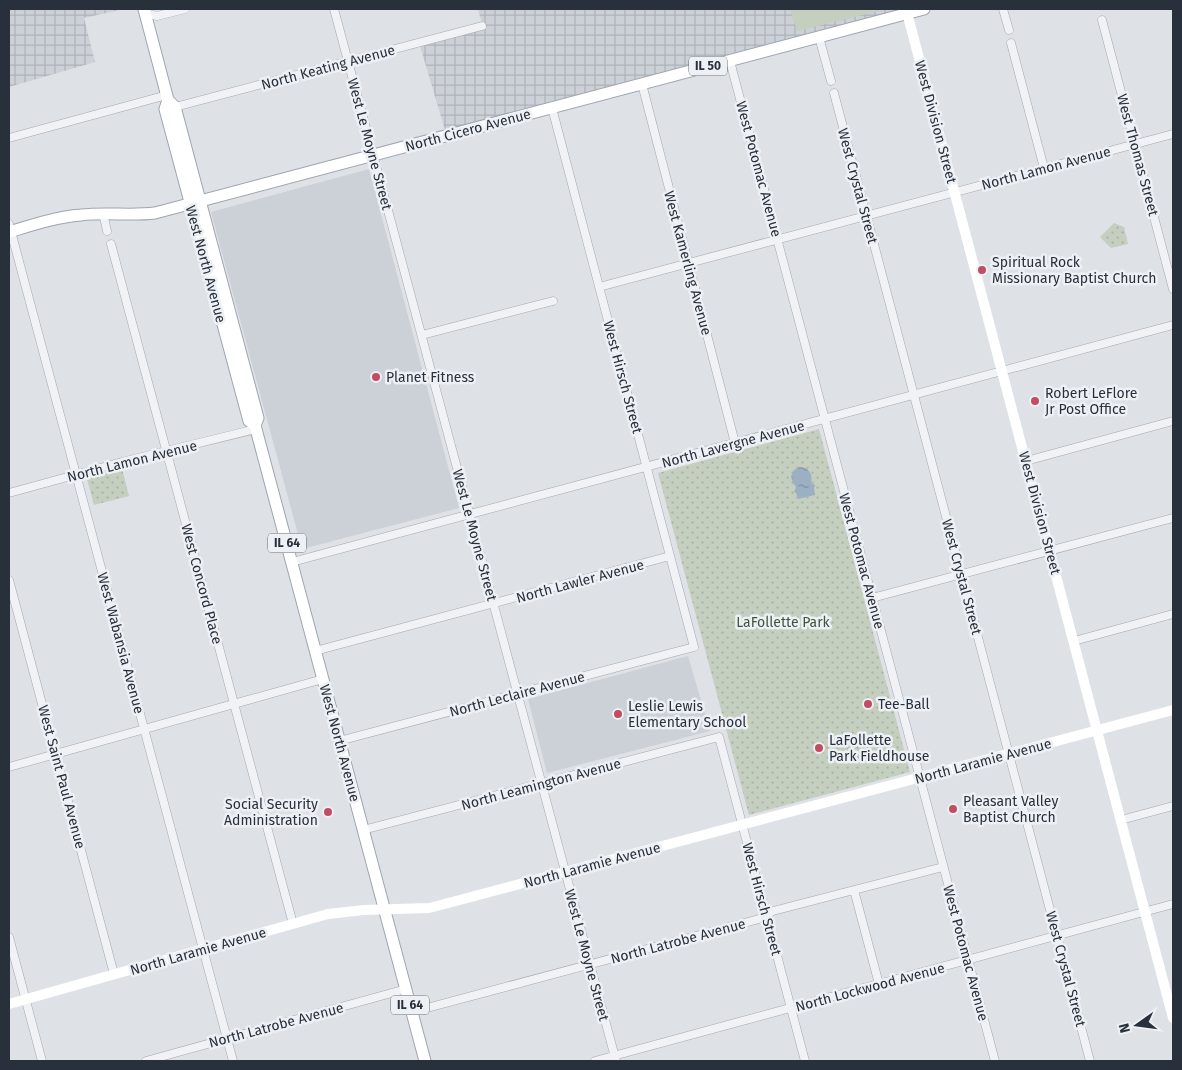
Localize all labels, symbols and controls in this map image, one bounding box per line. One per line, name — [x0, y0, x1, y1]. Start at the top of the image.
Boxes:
street label: North Keating Avenue — [259, 41, 397, 94]
road number: IL 50 — [689, 56, 727, 76]
street label: West Division Street — [911, 59, 960, 186]
street label: West Le Moyne Street — [344, 76, 396, 213]
street label: West Thomas Street — [1113, 92, 1162, 219]
street label: West Potomac Avenue — [732, 99, 785, 239]
street label: North Cicero Avenue — [403, 106, 533, 155]
street label: West Crystal Street — [834, 126, 881, 247]
street label: North Lamon Avenue — [980, 143, 1113, 194]
street label: West Kamerling Avenue — [660, 189, 715, 337]
street label: West North Avenue — [182, 204, 229, 325]
place label: Spiritual Rock Missionary Baptist Church — [992, 254, 1156, 287]
marker: Spiritual Rock Missionary Baptist Church — [976, 264, 988, 276]
street label: West Hirsch Street — [599, 319, 646, 436]
place label: Planet Fitness — [386, 369, 475, 386]
marker: Planet Fitness — [370, 371, 382, 383]
place label: Robert LeFlore Jr Post Office — [1045, 385, 1137, 418]
marker: Robert LeFlore Jr Post Office — [1029, 395, 1041, 407]
street label: North Lavergne Avenue — [660, 417, 806, 472]
street label: North Lamon Avenue — [65, 437, 199, 486]
street label: West Division Street — [1015, 450, 1064, 577]
street label: West Le Moyne Street — [449, 467, 501, 604]
street label: West Potomac Avenue — [835, 491, 888, 631]
street label: West Crystal Street — [938, 517, 985, 638]
street label: West Concord Place — [177, 522, 226, 646]
road number: IL 64 — [268, 534, 306, 552]
street label: North Lawler Avenue — [514, 556, 646, 607]
street label: West Wabansia Avenue — [93, 571, 148, 716]
park label: LaFollette Park — [736, 614, 831, 631]
street label: North Leclaire Avenue — [448, 668, 587, 721]
street label: West North Avenue — [316, 683, 363, 804]
place label: Tee-Ball — [878, 696, 930, 713]
place label: Leslie Lewis Elementary School — [628, 698, 746, 731]
marker: Tee-Ball — [862, 698, 874, 710]
street label: West Saint Paul Avenue — [34, 703, 89, 851]
marker: Leslie Lewis Elementary School — [612, 708, 624, 720]
place label: LaFollette Park Fieldhouse — [829, 732, 929, 765]
street label: North Laramie Avenue — [913, 735, 1053, 788]
marker: LaFollette Park Fieldhouse — [813, 742, 825, 754]
street label: North Leamington Avenue — [459, 755, 623, 814]
place label: Pleasant Valley Baptist Church — [963, 793, 1058, 826]
place label: Social Security Administration — [224, 796, 318, 829]
marker: Pleasant Valley Baptist Church — [947, 803, 959, 815]
marker: Social Security Administration — [322, 806, 334, 818]
street label: North Laramie Avenue — [522, 839, 662, 892]
street label: West Hirsch Street — [738, 841, 785, 958]
street label: West Potomac Avenue — [939, 883, 992, 1023]
street label: West Le Moyne Street — [561, 887, 613, 1024]
street label: West Crystal Street — [1042, 909, 1089, 1030]
street label: North Latrobe Avenue — [609, 915, 747, 968]
street label: North Laramie Avenue — [128, 924, 268, 979]
street label: North Lockwood Avenue — [794, 959, 947, 1016]
road number: IL 64 — [391, 996, 429, 1014]
street label: North Latrobe Avenue — [207, 999, 345, 1052]
north arrow — [1112, 1000, 1162, 1050]
text: N — [1115, 1021, 1134, 1035]

